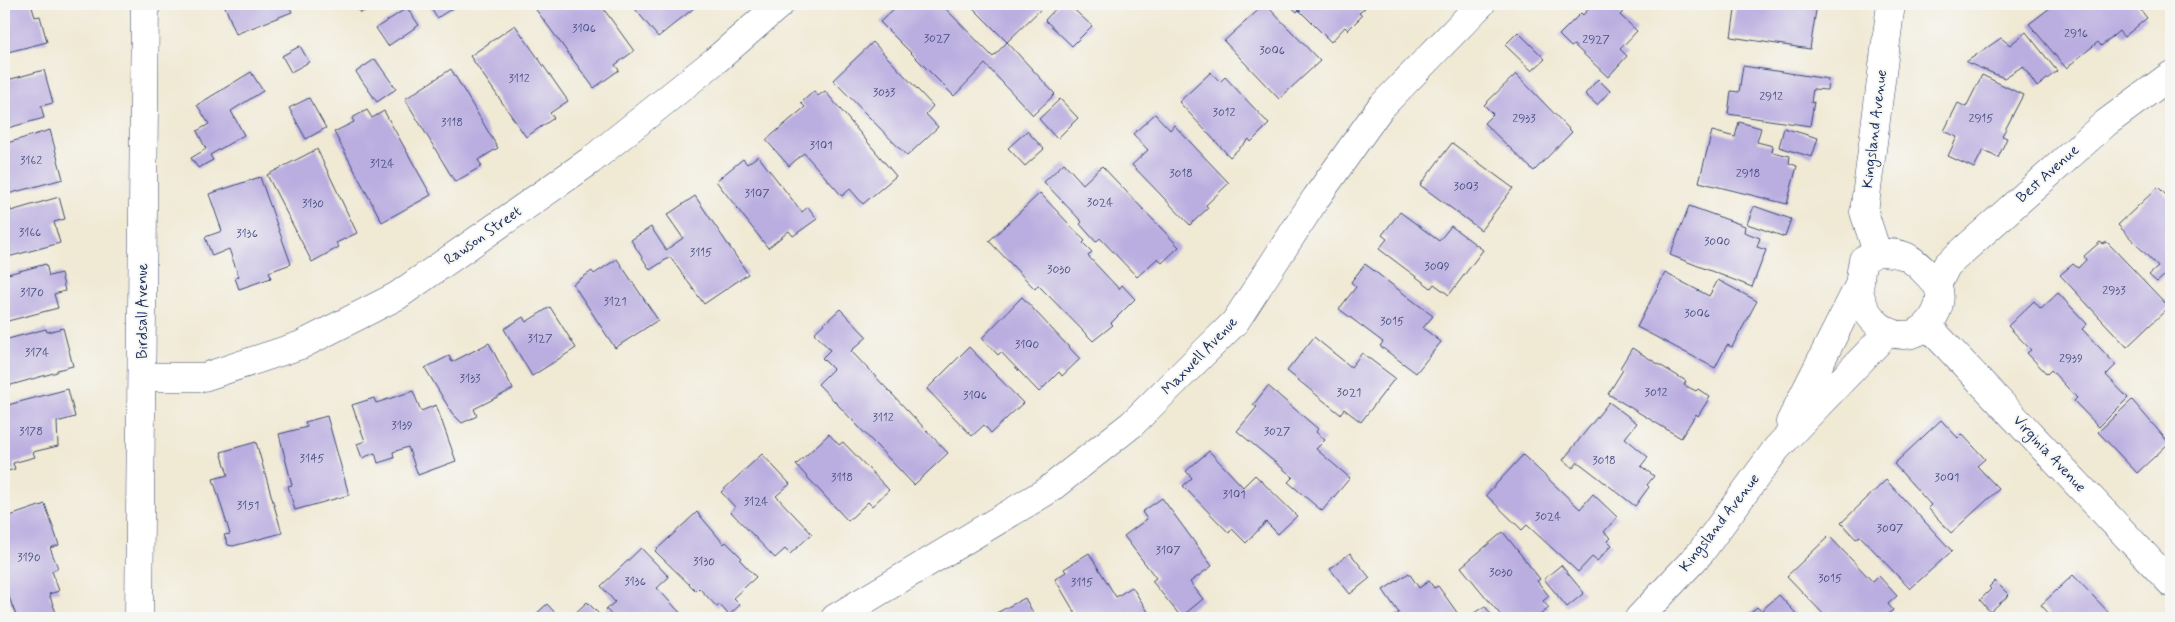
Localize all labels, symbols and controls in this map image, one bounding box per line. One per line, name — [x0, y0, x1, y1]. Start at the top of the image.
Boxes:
house number: 3106 — [572, 21, 596, 37]
house number: 2916 — [2064, 26, 2088, 42]
house number: 3027 — [924, 31, 950, 47]
house number: 2927 — [1582, 32, 1610, 48]
house number: 3006 — [1259, 43, 1285, 59]
street label: Kingsland Avenue — [1858, 68, 1893, 190]
house number: 3112 — [508, 71, 530, 87]
house number: 3033 — [873, 85, 896, 101]
house number: 2912 — [1759, 89, 1783, 105]
house number: 3012 — [1213, 105, 1236, 121]
house number: 2933 — [1512, 111, 1536, 127]
house number: 2915 — [1969, 111, 1993, 127]
house number: 3118 — [441, 115, 463, 131]
house number: 3101 — [809, 138, 833, 154]
street label: Best Avenue — [2012, 140, 2084, 208]
house number: 3162 — [20, 153, 42, 169]
house number: 3124 — [370, 156, 394, 172]
house number: 3018 — [1169, 166, 1193, 182]
house number: 2918 — [1736, 166, 1760, 182]
house number: 3003 — [1454, 179, 1479, 195]
house number: 3107 — [744, 186, 770, 202]
house number: 3024 — [1087, 195, 1113, 211]
house number: 3130 — [302, 196, 324, 212]
street label: Rawson Street — [440, 202, 526, 270]
house number: 3166 — [19, 225, 41, 241]
house number: 3136 — [236, 226, 258, 242]
house number: 3000 — [1704, 234, 1730, 250]
house number: 3115 — [690, 245, 712, 261]
house number: 3009 — [1424, 259, 1450, 275]
house number: 3030 — [1047, 262, 1071, 278]
street label: Birdsall Avenue — [133, 263, 153, 359]
house number: 2933 — [2102, 283, 2126, 299]
house number: 3170 — [20, 285, 44, 301]
house number: 3121 — [603, 294, 627, 310]
house number: 3006 — [1684, 306, 1710, 322]
street label: Maxwell Avenue — [1157, 312, 1243, 400]
house number: 3015 — [1380, 314, 1404, 330]
house number: 3127 — [527, 331, 553, 347]
house number: 3100 — [1015, 337, 1040, 353]
house number: 3174 — [25, 345, 49, 361]
house number: 2939 — [2059, 351, 2083, 367]
house number: 3133 — [460, 371, 481, 387]
house number: 3021 — [1337, 385, 1361, 401]
house number: 3012 — [1645, 385, 1668, 401]
house number: 3106 — [963, 388, 987, 404]
house number: 3112 — [872, 410, 894, 426]
street label: Virginia Avenue — [2007, 411, 2090, 498]
house number: 3139 — [391, 418, 413, 434]
house number: 3178 — [19, 424, 43, 440]
house number: 3027 — [1264, 424, 1290, 440]
house number: 3145 — [300, 451, 324, 467]
house number: 3018 — [1592, 453, 1616, 469]
house number: 3118 — [831, 470, 853, 486]
street label: Kingsland Avenue — [1675, 470, 1766, 577]
house number: 3001 — [1935, 470, 1959, 486]
house number: 3101 — [1222, 487, 1246, 503]
house number: 3124 — [744, 494, 768, 510]
house number: 3151 — [237, 498, 259, 514]
house number: 3024 — [1535, 509, 1561, 525]
house number: 3007 — [1877, 521, 1903, 537]
house number: 3107 — [1155, 543, 1181, 559]
house number: 3190 — [17, 550, 41, 566]
house number: 3130 — [693, 554, 715, 570]
house number: 3030 — [1489, 565, 1513, 581]
house number: 3015 — [1818, 571, 1842, 587]
house number: 3136 — [624, 574, 646, 590]
house number: 3115 — [1071, 575, 1093, 591]

